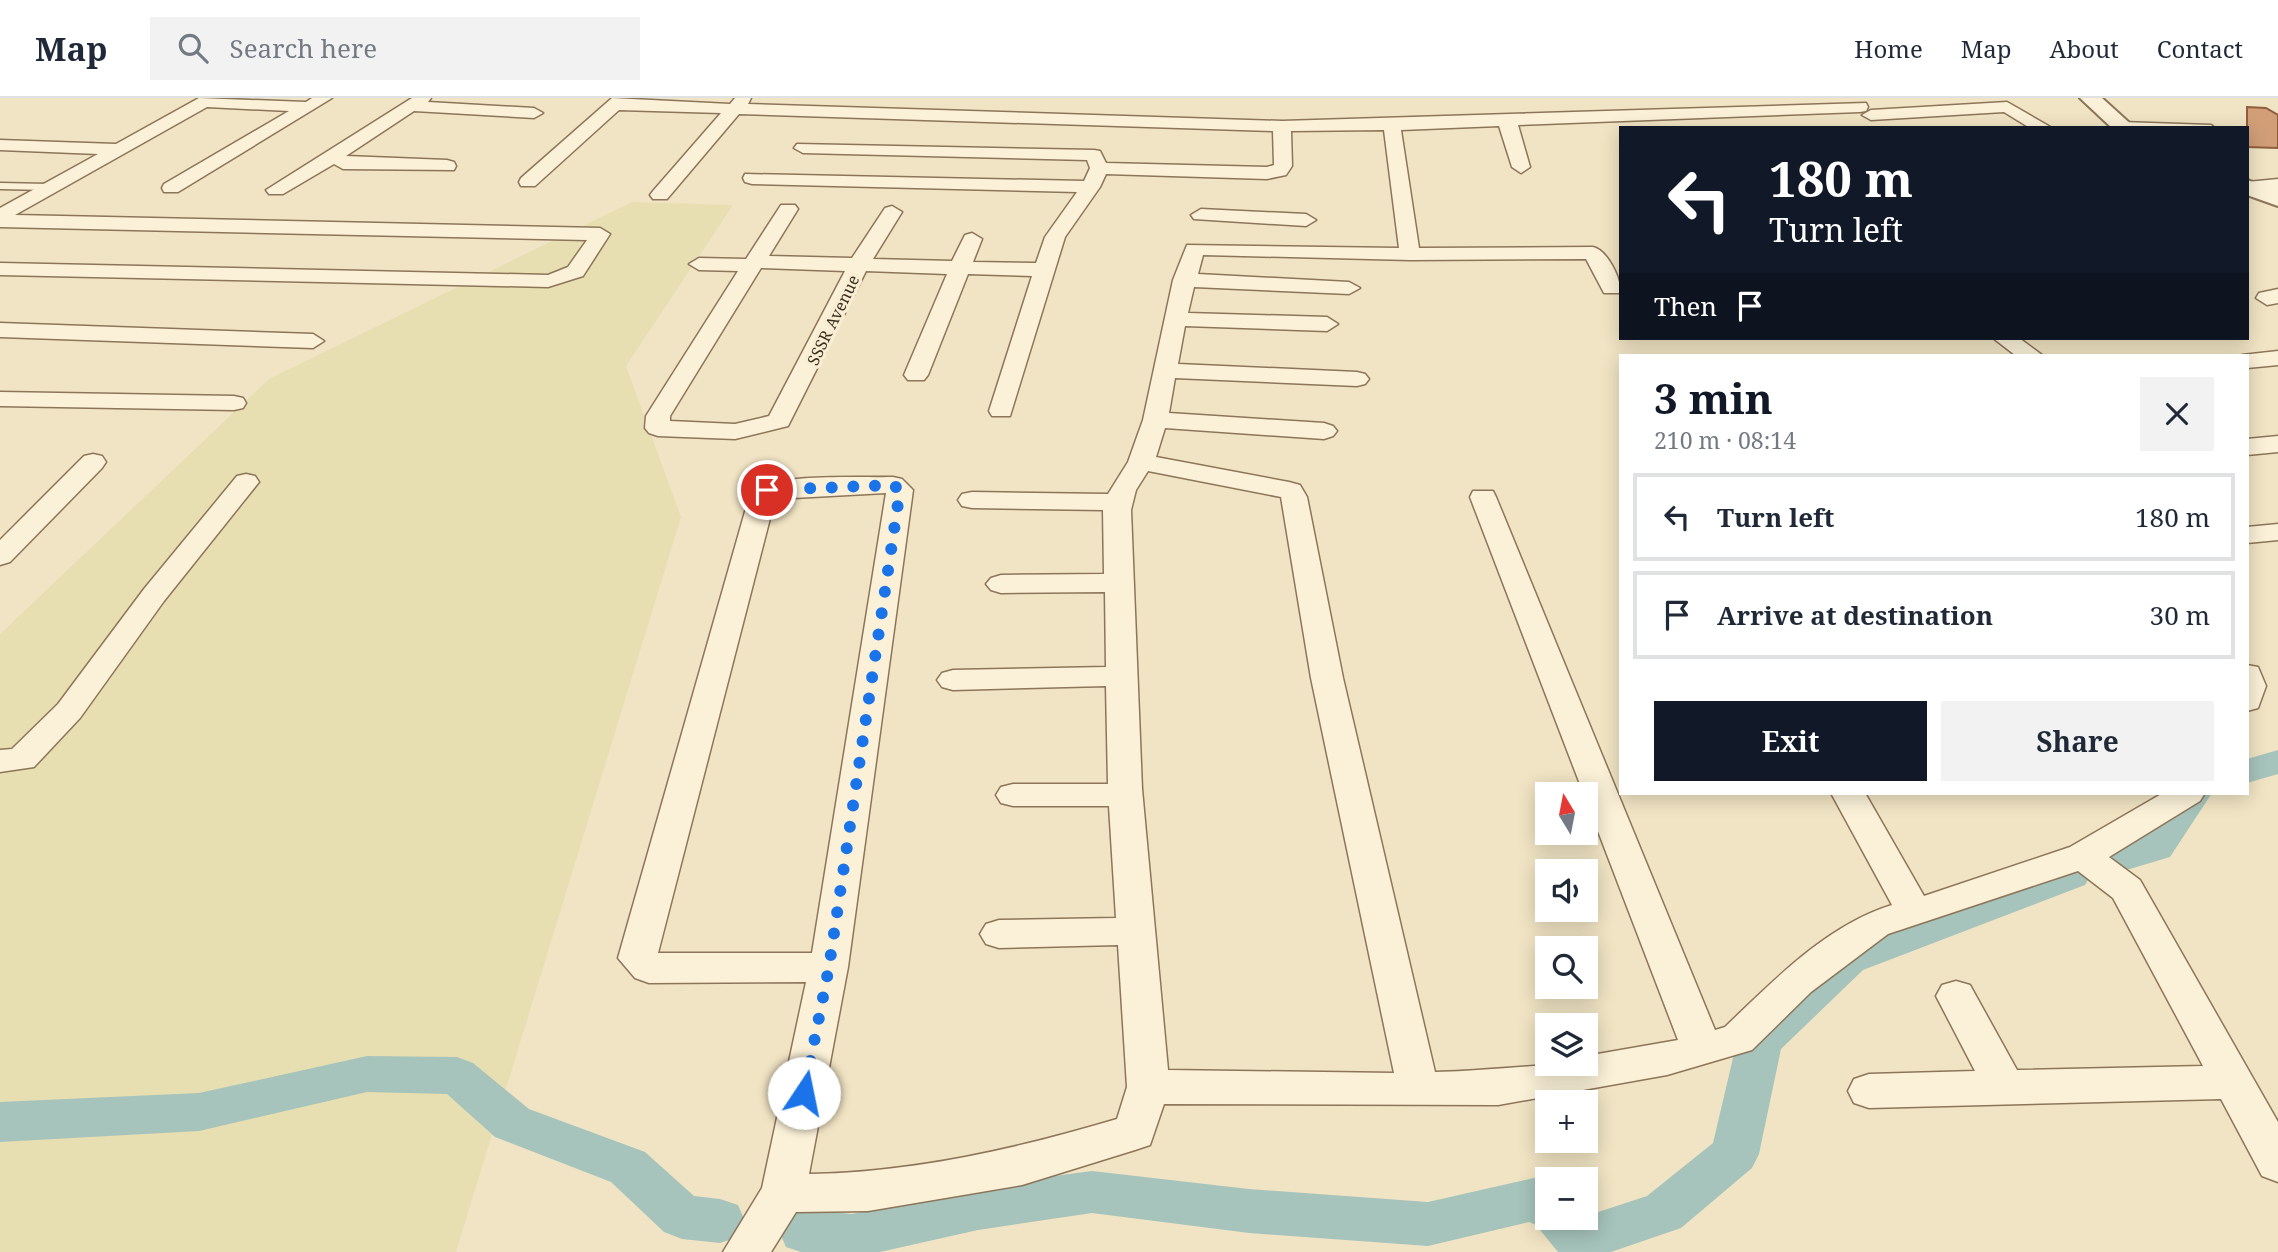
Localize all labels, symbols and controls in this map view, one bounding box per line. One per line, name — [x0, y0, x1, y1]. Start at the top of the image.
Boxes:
search box — [150, 17, 640, 80]
text: Map — [35, 26, 108, 71]
icon: search — [174, 29, 212, 67]
text: Search here — [230, 30, 377, 66]
text: Home — [1854, 32, 1923, 65]
text: Map — [1961, 32, 2012, 65]
text: About — [2050, 32, 2119, 65]
text: Contact — [2157, 32, 2243, 65]
text: 180 m — [1769, 145, 1913, 211]
icon: left — [1654, 154, 1745, 245]
text: Turn left — [1769, 208, 1903, 251]
street label: SSSR Avenue — [802, 271, 864, 369]
icon: arrive — [1731, 287, 1769, 325]
text: Then — [1654, 288, 1717, 324]
text: 3 min — [1654, 369, 1773, 426]
button: close — [2140, 377, 2214, 451]
text: 210 m · 08:14 — [1654, 424, 1796, 456]
pin — [737, 460, 797, 520]
icon: arrive — [748, 471, 786, 509]
icon: left — [1658, 498, 1696, 536]
text: Turn left — [1717, 499, 1834, 535]
text: 180 m — [2135, 499, 2210, 535]
icon: arrive — [1658, 596, 1696, 634]
text: Arrive at destination — [1717, 597, 1993, 633]
text: 30 m — [2150, 597, 2210, 633]
button: Exit — [1654, 701, 1927, 781]
button: Share — [1941, 701, 2214, 781]
north arrow — [1535, 782, 1598, 845]
map controls — [1535, 782, 1598, 1230]
button: sound — [1535, 859, 1598, 922]
button: search — [1535, 936, 1598, 999]
button: layers — [1535, 1013, 1598, 1076]
position arrow — [767, 1056, 841, 1130]
button: + — [1535, 1090, 1598, 1153]
button: − — [1535, 1167, 1598, 1230]

